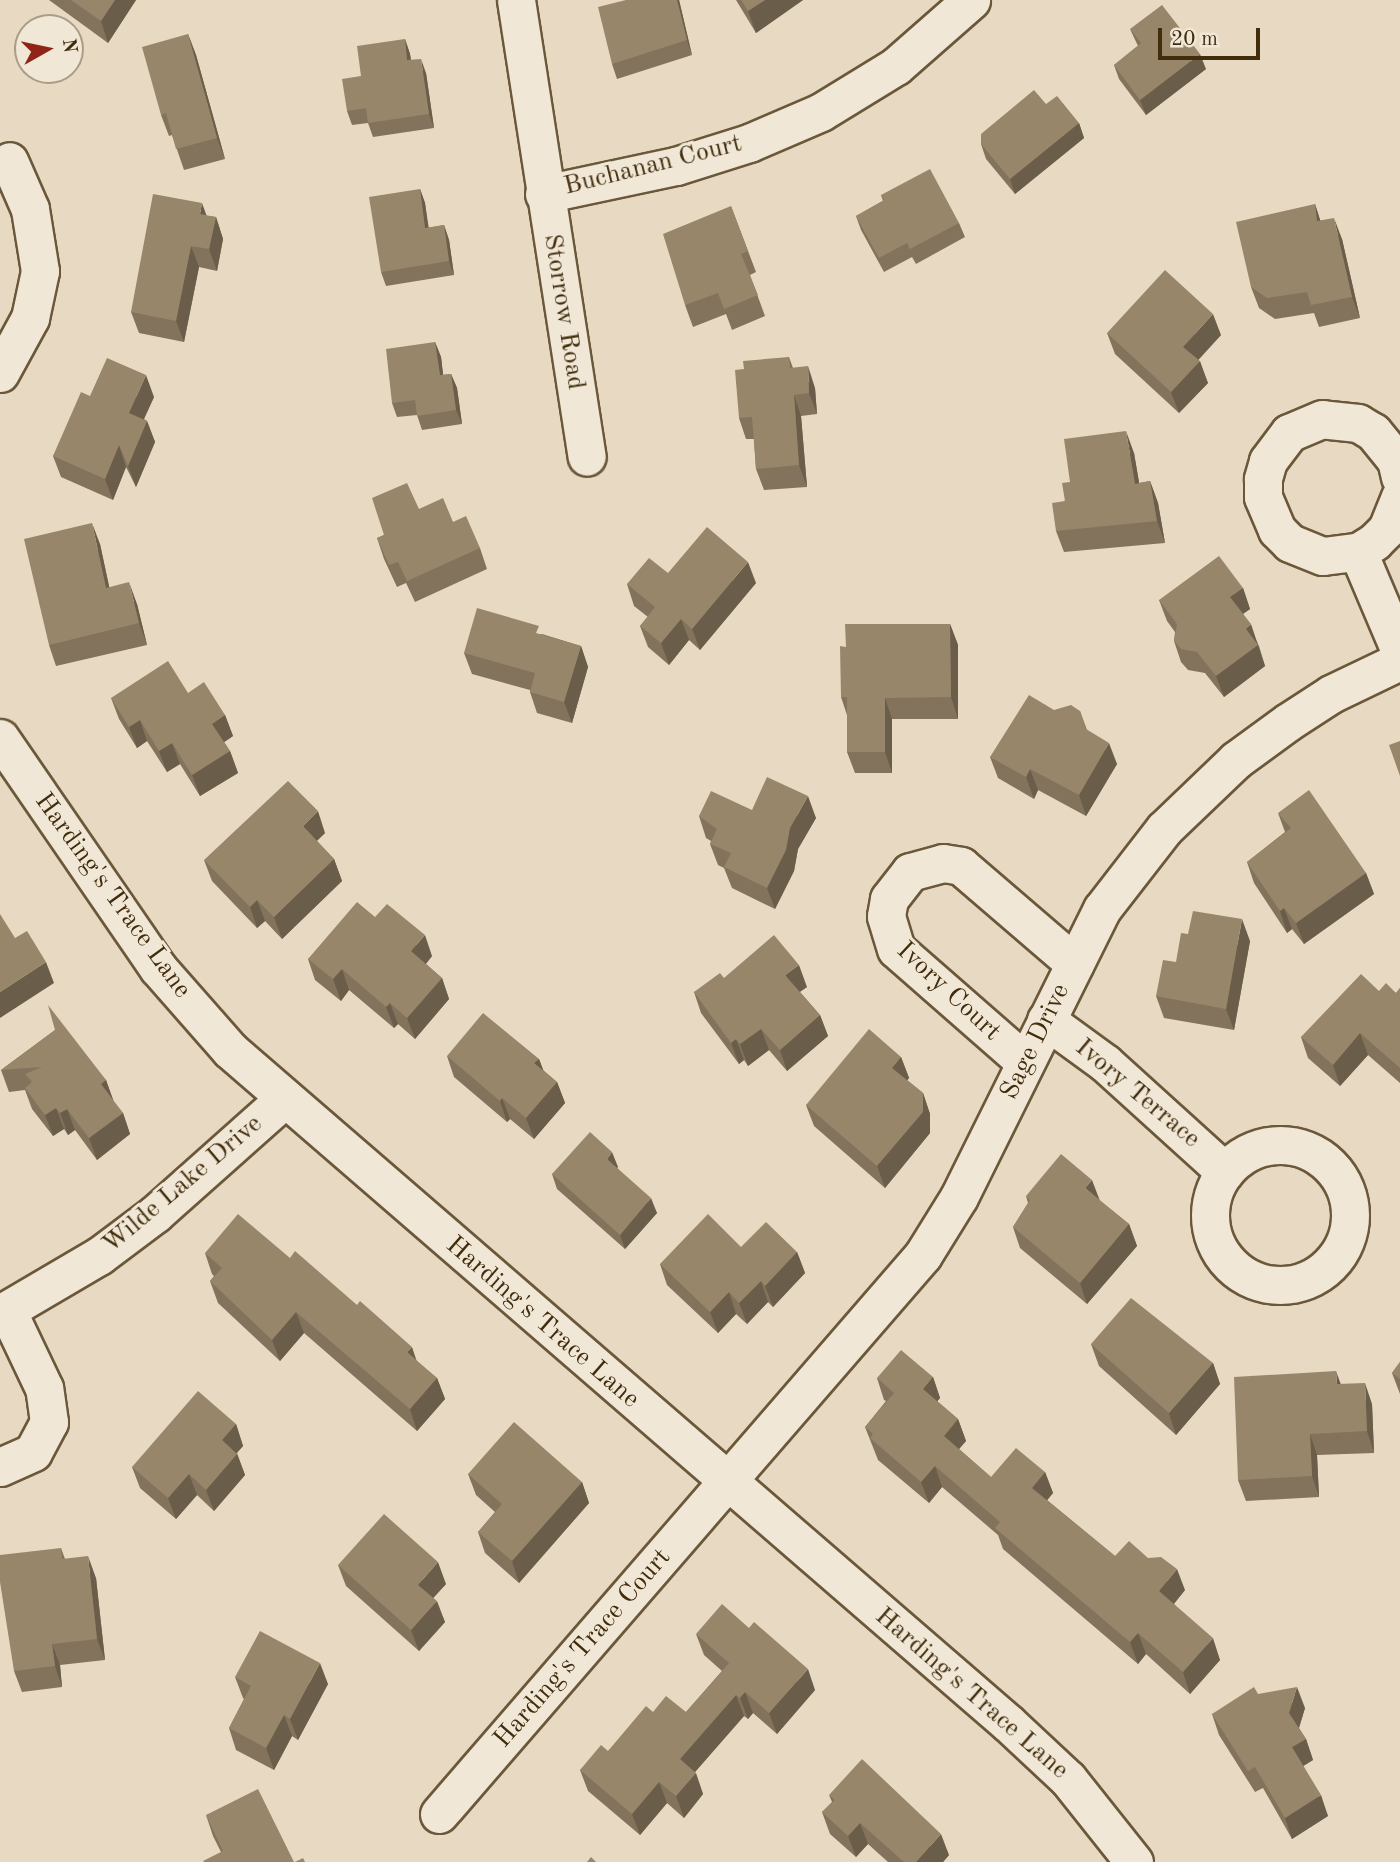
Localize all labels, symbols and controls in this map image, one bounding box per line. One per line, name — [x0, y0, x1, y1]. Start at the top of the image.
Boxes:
north arrow — [14, 14, 84, 84]
scale bar — [1162, 14, 1264, 58]
text: 20 m — [1171, 29, 1218, 50]
text: N — [58, 37, 79, 55]
street label: Buchanan Court — [561, 129, 745, 203]
street label: Storrow Road — [535, 232, 591, 392]
street label: Harding's Trace Lane — [27, 787, 197, 1005]
street label: Ivory Court — [889, 936, 1007, 1048]
street label: Sage Drive — [995, 979, 1077, 1105]
street label: Ivory Terrace — [1068, 1033, 1206, 1155]
street label: Wilde Lake Drive — [97, 1109, 269, 1261]
street label: Harding's Trace Lane — [439, 1230, 645, 1416]
street label: Harding's Trace Court — [488, 1543, 678, 1755]
street label: Harding's Trace Lane — [868, 1601, 1074, 1787]

